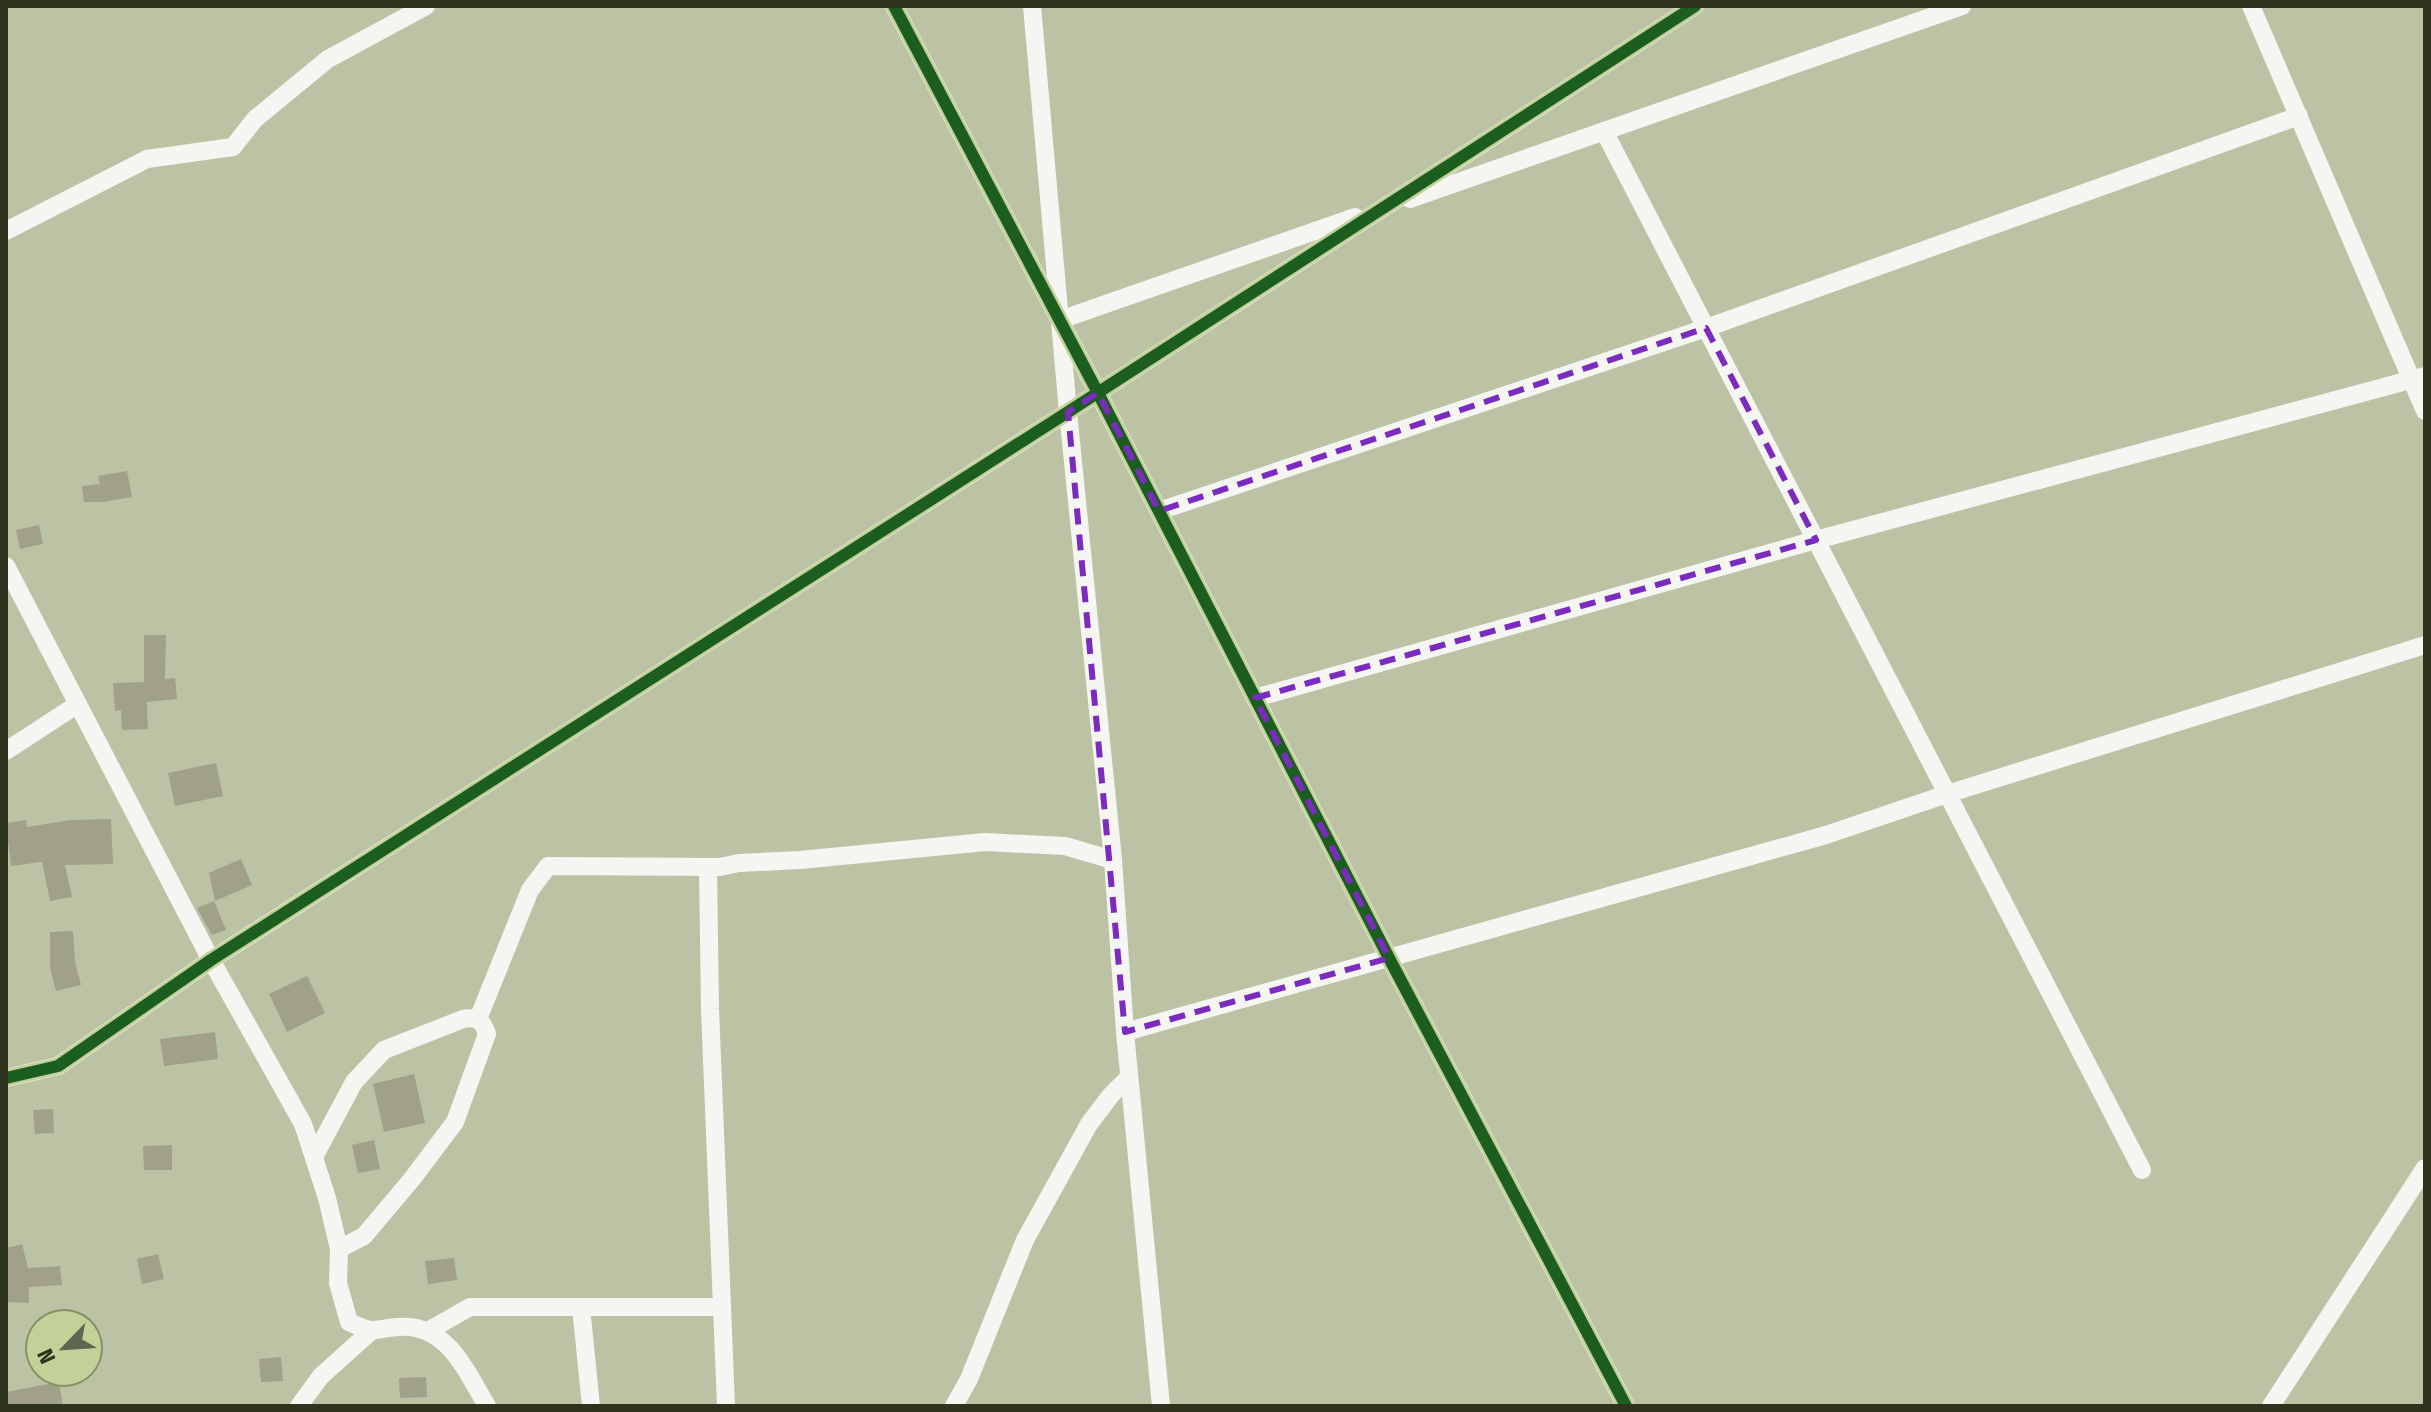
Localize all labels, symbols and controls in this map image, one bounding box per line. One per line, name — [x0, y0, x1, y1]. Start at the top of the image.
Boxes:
north arrow — [24, 1308, 104, 1388]
text: N — [31, 1345, 61, 1368]

